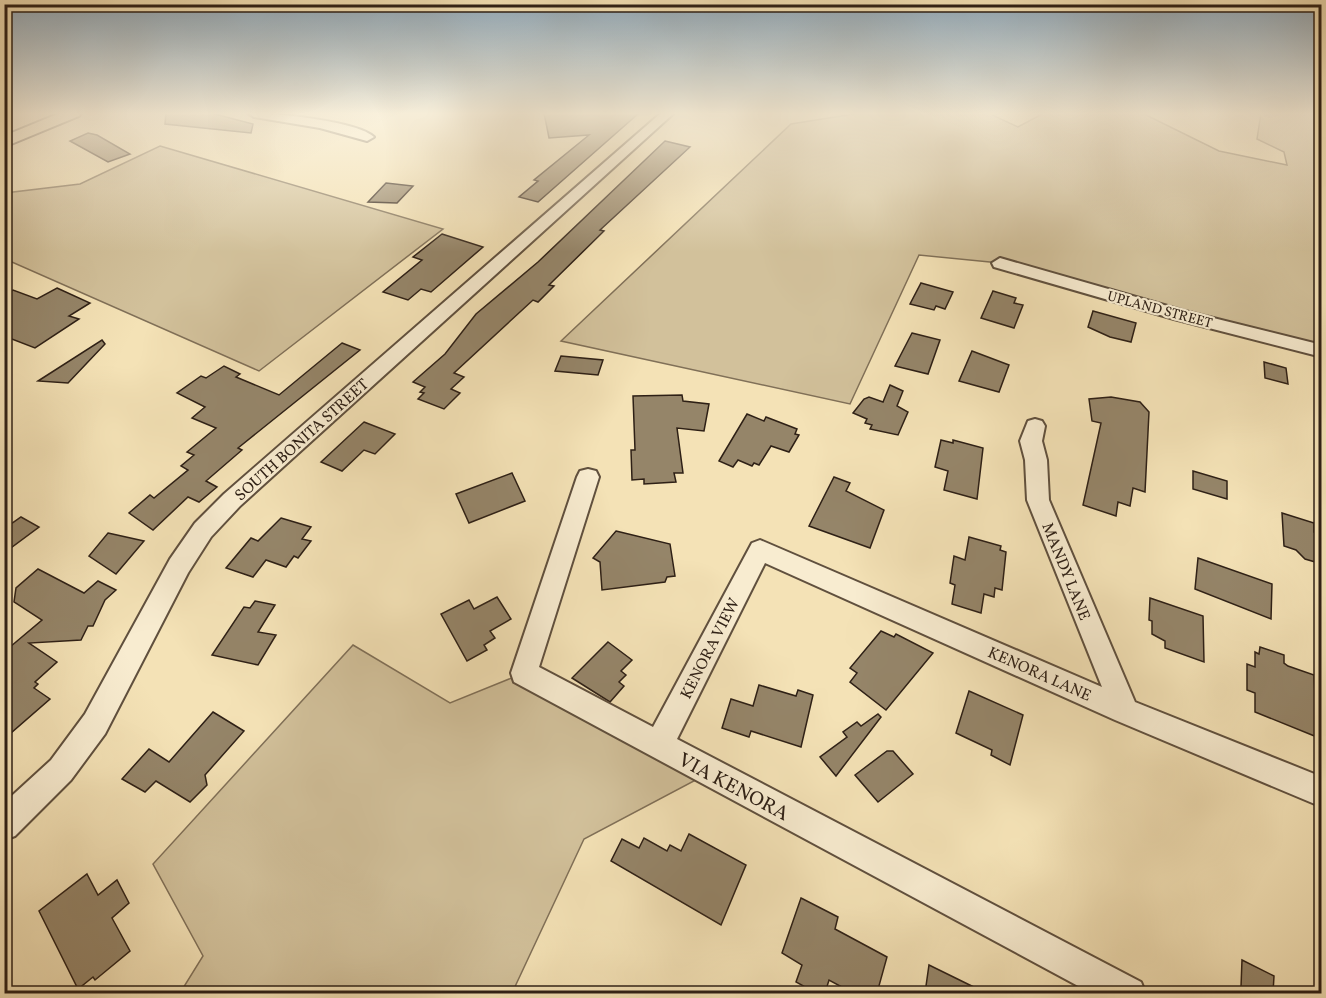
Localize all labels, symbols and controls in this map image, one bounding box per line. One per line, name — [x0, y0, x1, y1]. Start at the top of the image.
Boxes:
street label: UPLAND STREET — [1105, 287, 1214, 334]
street label: SOUTH BONITA STREET — [231, 374, 374, 507]
street label: MANDY LANE — [1036, 520, 1095, 624]
street label: KENORA VIEW — [676, 595, 746, 703]
street label: KENORA LANE — [984, 642, 1094, 707]
street label: VIA KENORA — [673, 747, 793, 829]

